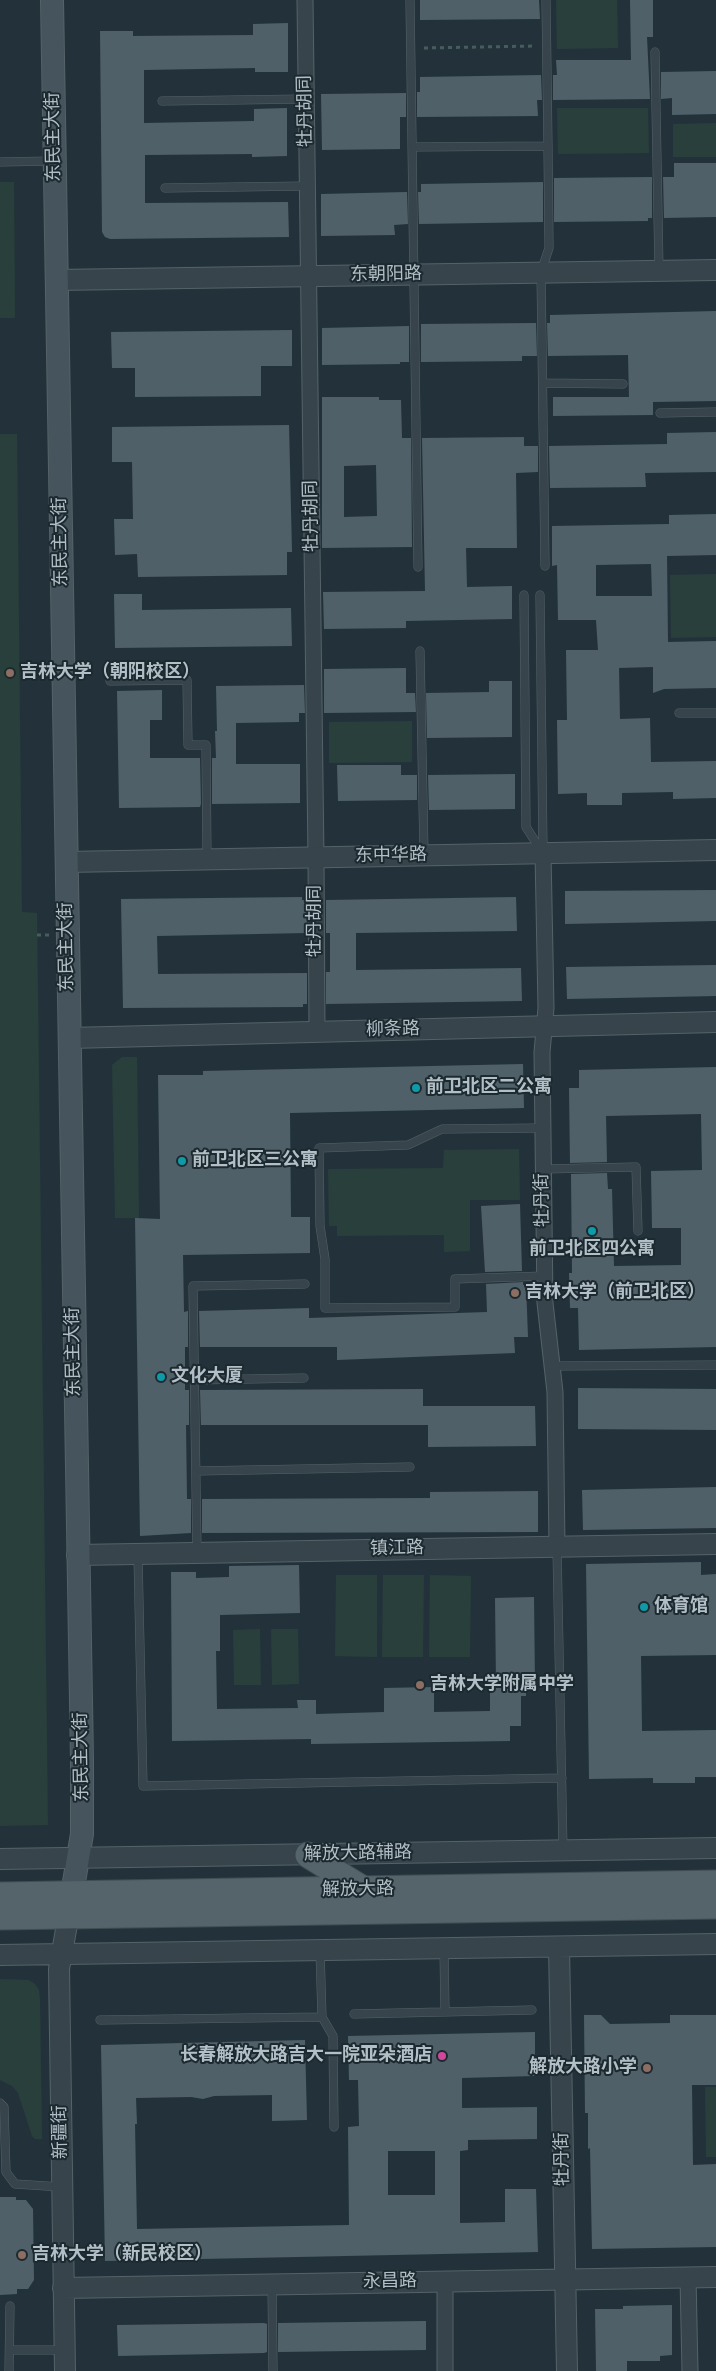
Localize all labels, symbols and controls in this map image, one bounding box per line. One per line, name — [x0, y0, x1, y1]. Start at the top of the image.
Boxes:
street label: 牡丹胡同 — [295, 75, 317, 147]
street label: 东民主大街 — [42, 92, 66, 182]
street label: 东朝阳路 — [350, 264, 422, 286]
street label: 牡丹胡同 — [301, 480, 323, 552]
street label: 东民主大街 — [49, 497, 73, 587]
place label: 吉林大学（朝阳校区） — [20, 662, 200, 684]
marker: 吉林大学（朝阳校区） — [4, 667, 16, 679]
street label: 东中华路 — [355, 845, 427, 867]
street label: 牡丹胡同 — [305, 885, 327, 957]
street label: 东民主大街 — [55, 902, 79, 992]
street label: 柳条路 — [366, 1019, 420, 1041]
place label: 前卫北区二公寓 — [426, 1077, 552, 1099]
marker: 前卫北区二公寓 — [410, 1082, 422, 1094]
place label: 前卫北区三公寓 — [192, 1150, 318, 1172]
marker: 前卫北区三公寓 — [176, 1155, 188, 1167]
street label: 牡丹街 — [532, 1173, 554, 1227]
marker: 前卫北区四公寓 — [586, 1225, 598, 1237]
place label: 前卫北区四公寓 — [529, 1239, 655, 1261]
place label: 吉林大学（前卫北区） — [525, 1282, 705, 1304]
marker: 吉林大学（前卫北区） — [509, 1287, 521, 1299]
street label: 东民主大街 — [62, 1307, 86, 1397]
place label: 文化大厦 — [171, 1366, 243, 1388]
marker: 文化大厦 — [155, 1371, 167, 1383]
street label: 镇江路 — [370, 1538, 424, 1560]
place label: 体育馆 — [654, 1596, 708, 1618]
marker: 体育馆 — [638, 1601, 650, 1613]
place label: 吉林大学附属中学 — [430, 1674, 574, 1696]
marker: 吉林大学附属中学 — [414, 1679, 426, 1691]
street label: 东民主大街 — [70, 1712, 94, 1802]
street label: 解放大路辅路 — [304, 1842, 412, 1866]
street label: 解放大路 — [322, 1879, 394, 1901]
place label: 长春解放大路吉大一院亚朵酒店 — [180, 2045, 432, 2067]
marker: 长春解放大路吉大一院亚朵酒店 — [436, 2050, 448, 2062]
place label: 解放大路小学 — [529, 2057, 637, 2079]
marker: 解放大路小学 — [641, 2062, 653, 2074]
street label: 新疆街 — [50, 2105, 72, 2159]
street label: 牡丹街 — [552, 2132, 574, 2186]
place label: 吉林大学（新民校区） — [32, 2244, 212, 2266]
marker: 吉林大学（新民校区） — [16, 2249, 28, 2261]
street label: 永昌路 — [363, 2271, 417, 2293]

